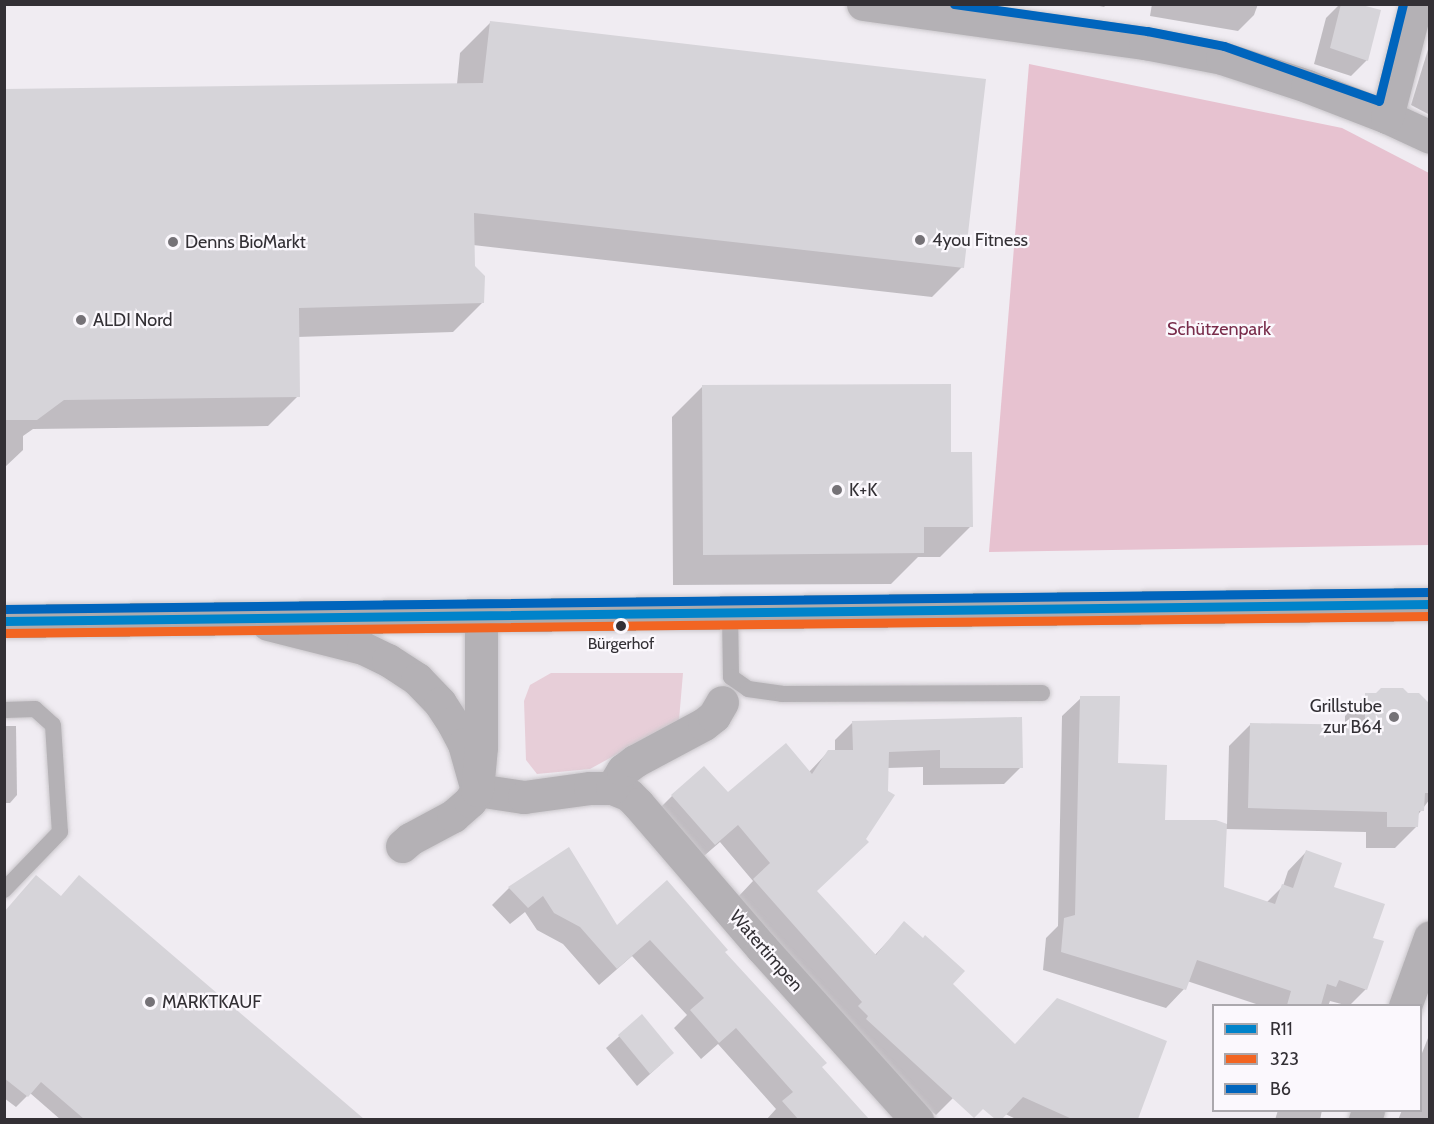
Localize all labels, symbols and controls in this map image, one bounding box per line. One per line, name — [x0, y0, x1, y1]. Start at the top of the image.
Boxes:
place label: 4you Fitness — [932, 229, 1028, 251]
place label: Denns BioMarkt — [185, 231, 306, 253]
marker: 4you Fitness — [913, 233, 927, 247]
marker: Denns BioMarkt — [166, 235, 180, 249]
place label: ALDI Nord — [93, 309, 173, 331]
marker: ALDI Nord — [74, 313, 88, 327]
park label: Schützenpark — [1167, 318, 1271, 340]
place label: K+K — [849, 479, 877, 501]
marker: K+K — [830, 483, 844, 497]
marker: Bürgerhof — [615, 620, 627, 632]
place label: Bürgerhof — [588, 634, 654, 654]
place label: Grillstube zur B64 — [1310, 696, 1382, 738]
marker: Grillstube zur B64 — [1387, 710, 1401, 724]
street label: Watertimpen — [725, 906, 807, 996]
place label: MARKTKAUF — [162, 991, 262, 1013]
marker: MARKTKAUF — [143, 995, 157, 1009]
legend — [1212, 1004, 1422, 1112]
text: R11 — [1270, 1018, 1293, 1040]
text: 323 — [1270, 1048, 1299, 1070]
text: B6 — [1270, 1078, 1291, 1100]

